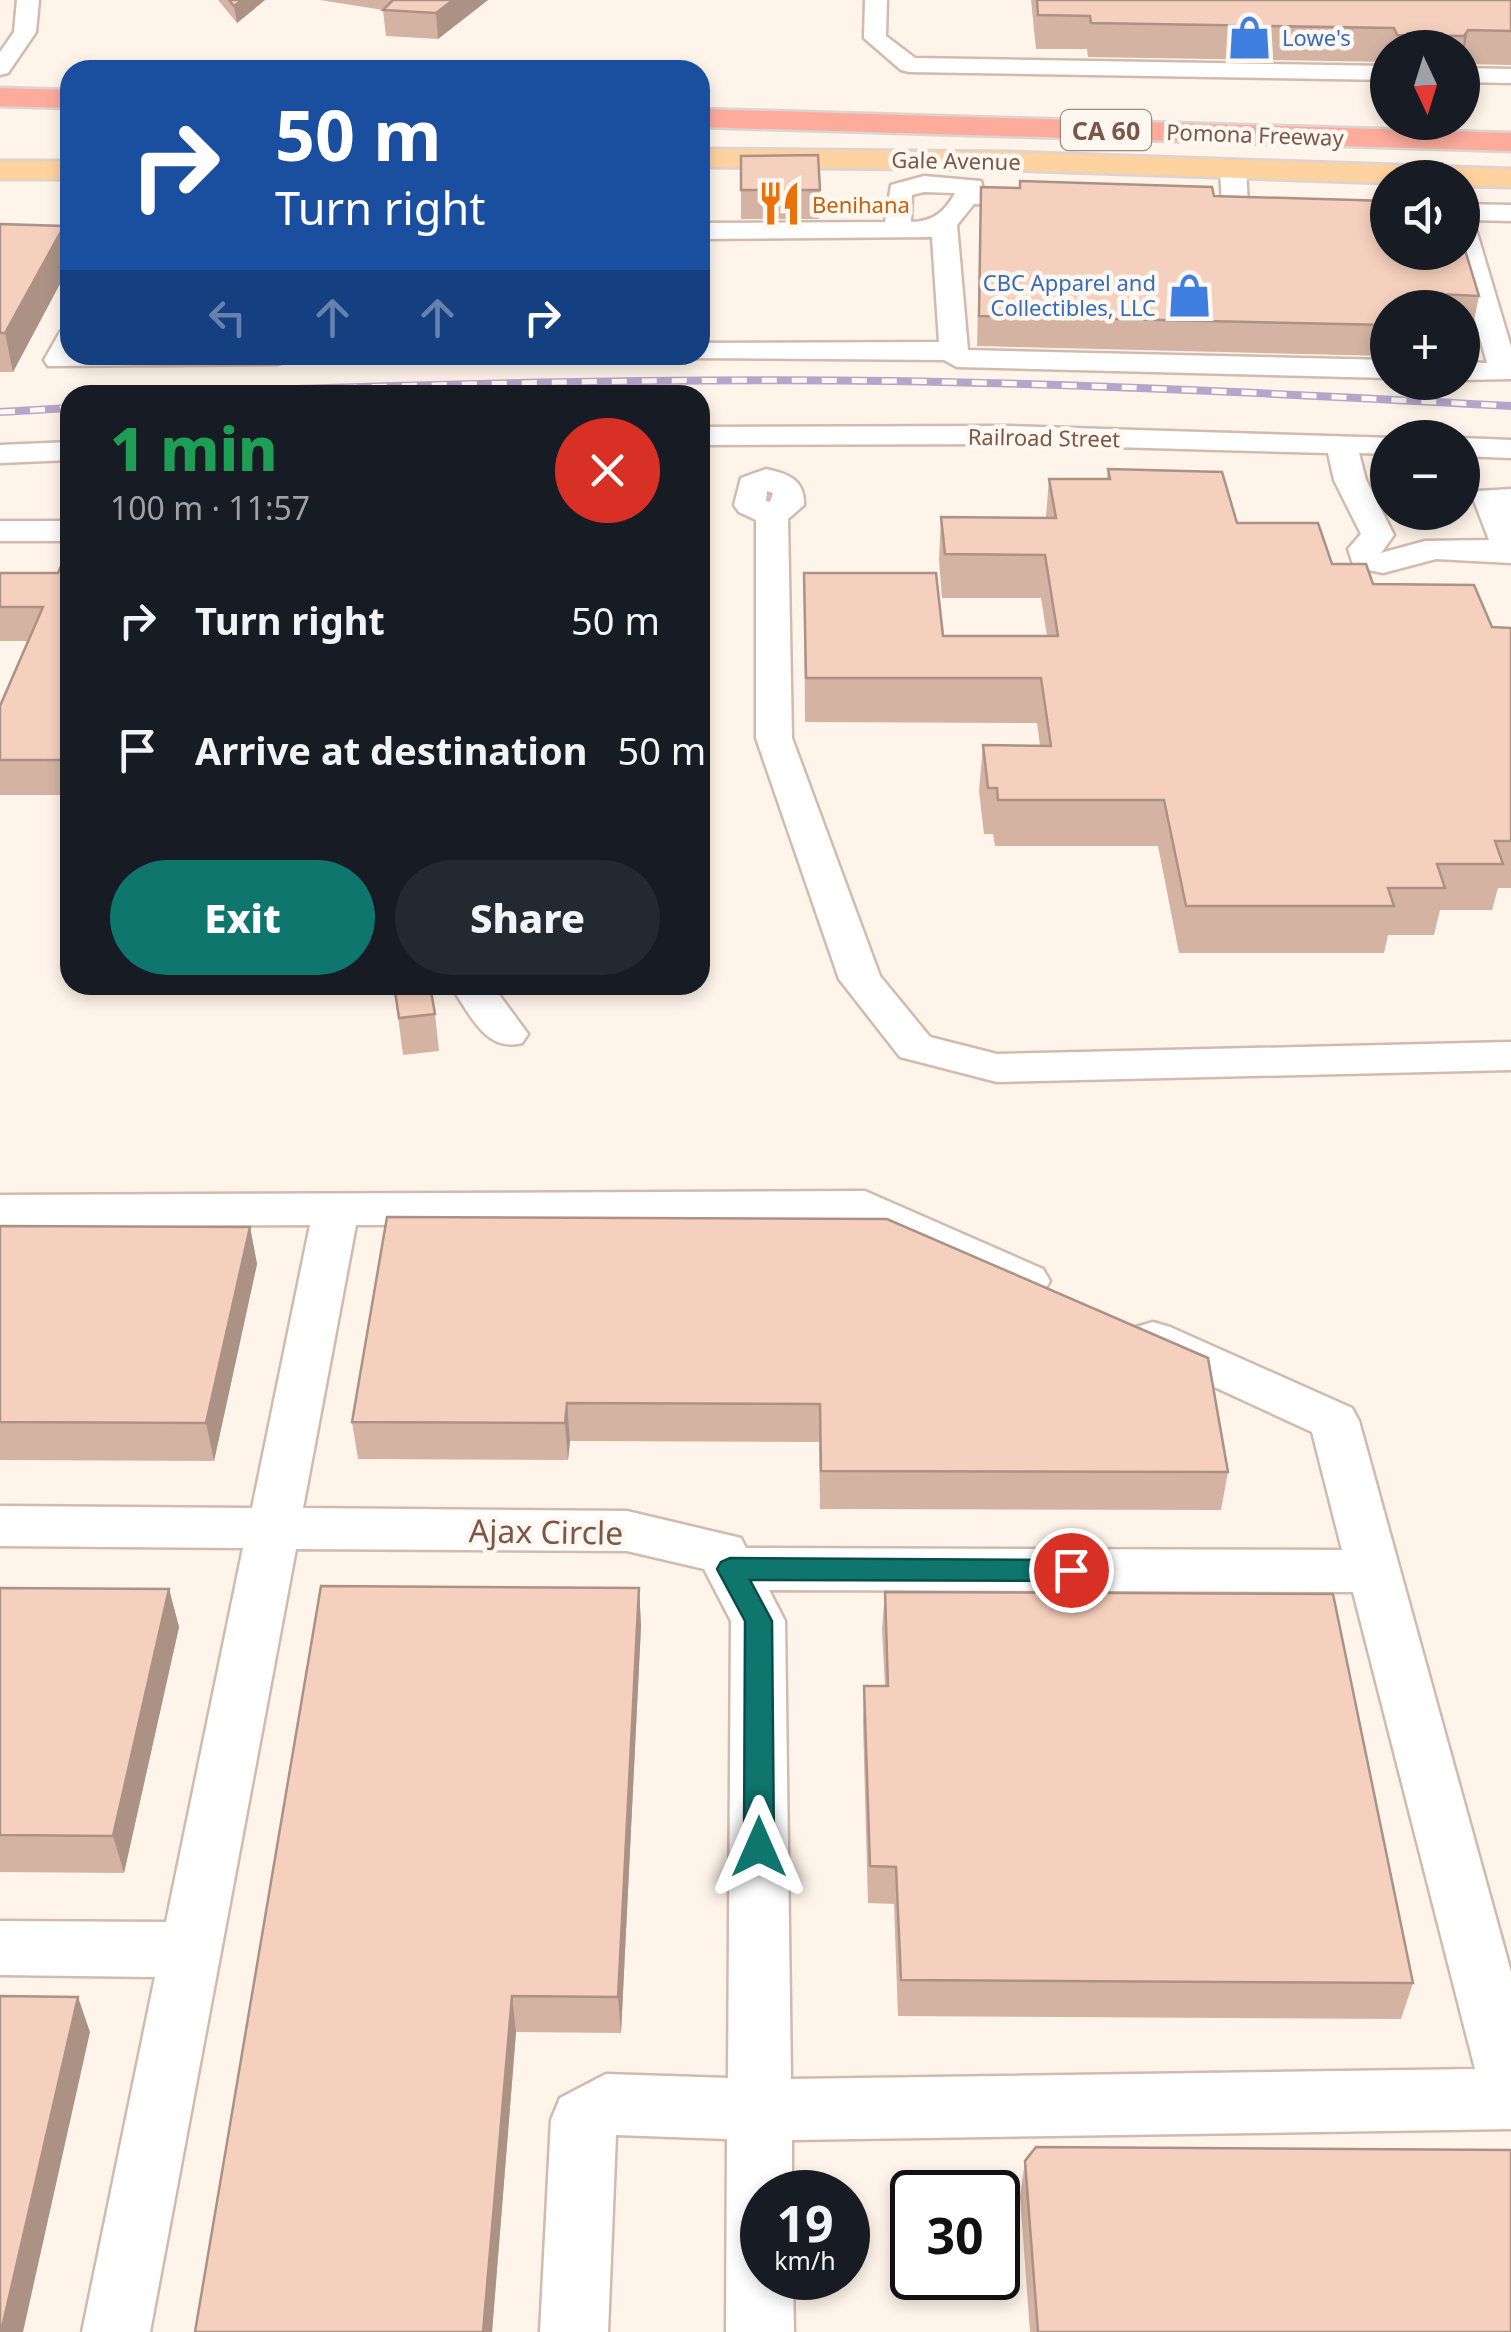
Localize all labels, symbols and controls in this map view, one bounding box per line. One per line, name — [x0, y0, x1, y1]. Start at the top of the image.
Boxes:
shop icon: Lowe's — [1225, 13, 1273, 61]
place label: Lowe's — [1282, 22, 1351, 52]
north arrow — [1370, 30, 1480, 140]
map controls — [1370, 30, 1480, 530]
text: 50 m — [275, 86, 442, 182]
icon: right — [110, 100, 240, 230]
road number: CA 60 — [1061, 110, 1151, 150]
street label: Pomona Freeway — [1166, 116, 1345, 152]
street label: Gale Avenue — [891, 144, 1021, 176]
button: sound — [1370, 160, 1480, 270]
text: Turn right — [275, 177, 486, 238]
restaurant icon: Benihana — [755, 180, 803, 228]
place label: Benihana — [812, 189, 910, 219]
place label: CBC Apparel and Collectibles, LLC — [983, 267, 1156, 322]
shop icon: CBC Apparel and Collectibles, LLC — [1165, 271, 1213, 319]
icon: left — [200, 290, 255, 345]
icon: ahead — [305, 290, 360, 345]
icon: ahead — [410, 290, 465, 345]
icon: right — [515, 290, 570, 345]
button: + — [1370, 290, 1480, 400]
text: 1 min — [110, 407, 278, 489]
button: close — [555, 418, 660, 523]
button: − — [1370, 420, 1480, 530]
street label: Railroad Street — [968, 421, 1120, 453]
text: 100 m · 11:57 — [110, 486, 310, 529]
icon: right — [110, 593, 165, 648]
text: Turn right — [195, 594, 385, 646]
text: 50 m — [571, 594, 660, 646]
icon: arrive — [110, 723, 165, 778]
text: Arrive at destination — [195, 724, 587, 776]
text: 50 m — [617, 724, 706, 776]
button: Exit — [110, 860, 375, 975]
button: Share — [395, 860, 660, 975]
street label: Ajax Circle — [468, 1508, 624, 1554]
pin — [1029, 1528, 1114, 1613]
icon: arrive — [1044, 1543, 1099, 1598]
position arrow — [707, 1795, 811, 1899]
speed limit sign: 30 — [890, 2170, 1020, 2300]
text: 19 — [776, 2189, 834, 2257]
text: km/h — [774, 2243, 836, 2277]

